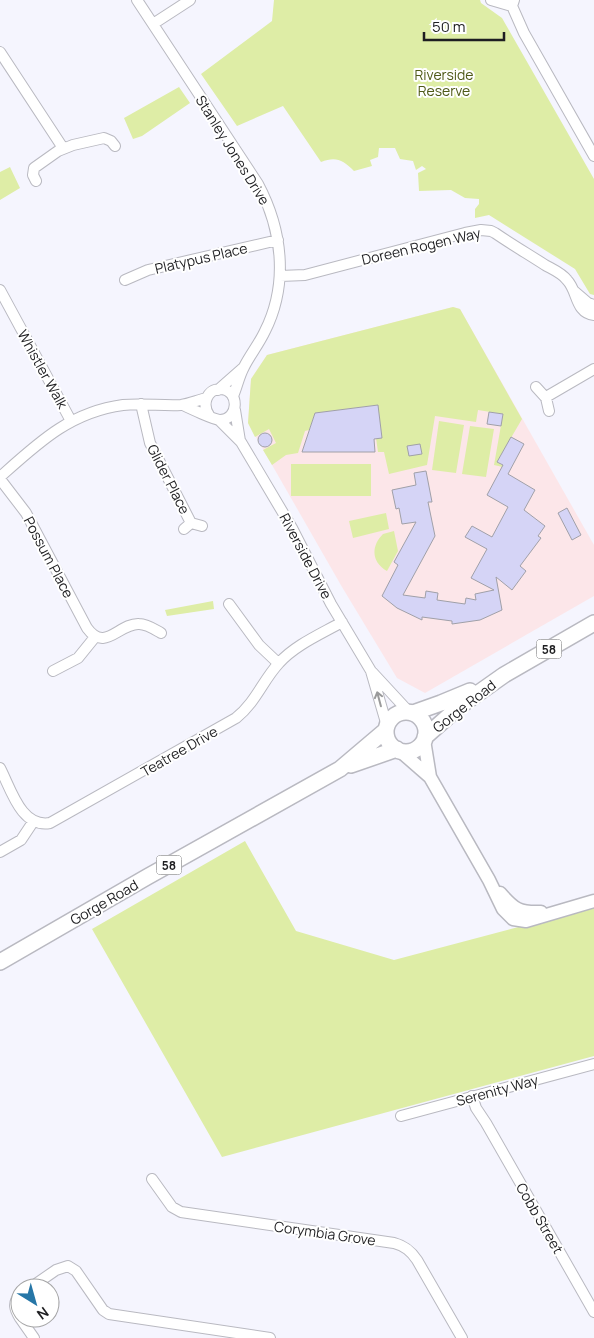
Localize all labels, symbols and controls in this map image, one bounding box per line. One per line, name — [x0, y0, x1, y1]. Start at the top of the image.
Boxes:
scale bar — [424, 10, 504, 42]
text: 50 m — [432, 16, 466, 37]
park label: Riverside Reserve — [415, 65, 473, 100]
street label: Stanley Jones Drive — [192, 92, 274, 208]
street label: Doreen Rogen Way — [360, 223, 483, 269]
street label: Platypus Place — [153, 238, 249, 278]
street label: Whistler Walk — [14, 326, 73, 413]
street label: Glider Place — [143, 441, 195, 517]
street label: Riverside Drive — [275, 510, 337, 602]
street label: Possum Place — [20, 513, 78, 601]
road number: 58 — [536, 640, 562, 659]
street label: Gorge Road — [428, 675, 500, 737]
one-way arrow — [374, 691, 383, 707]
street label: Teatree Drive — [137, 721, 221, 781]
road number: 58 — [156, 856, 182, 874]
street label: Gorge Road — [67, 875, 141, 929]
street label: Serenity Way — [454, 1070, 541, 1110]
street label: Cobb Street — [512, 1179, 568, 1257]
street label: Corymbia Grove — [273, 1216, 377, 1250]
north arrow — [10, 1278, 60, 1328]
text: N — [33, 1303, 53, 1324]

